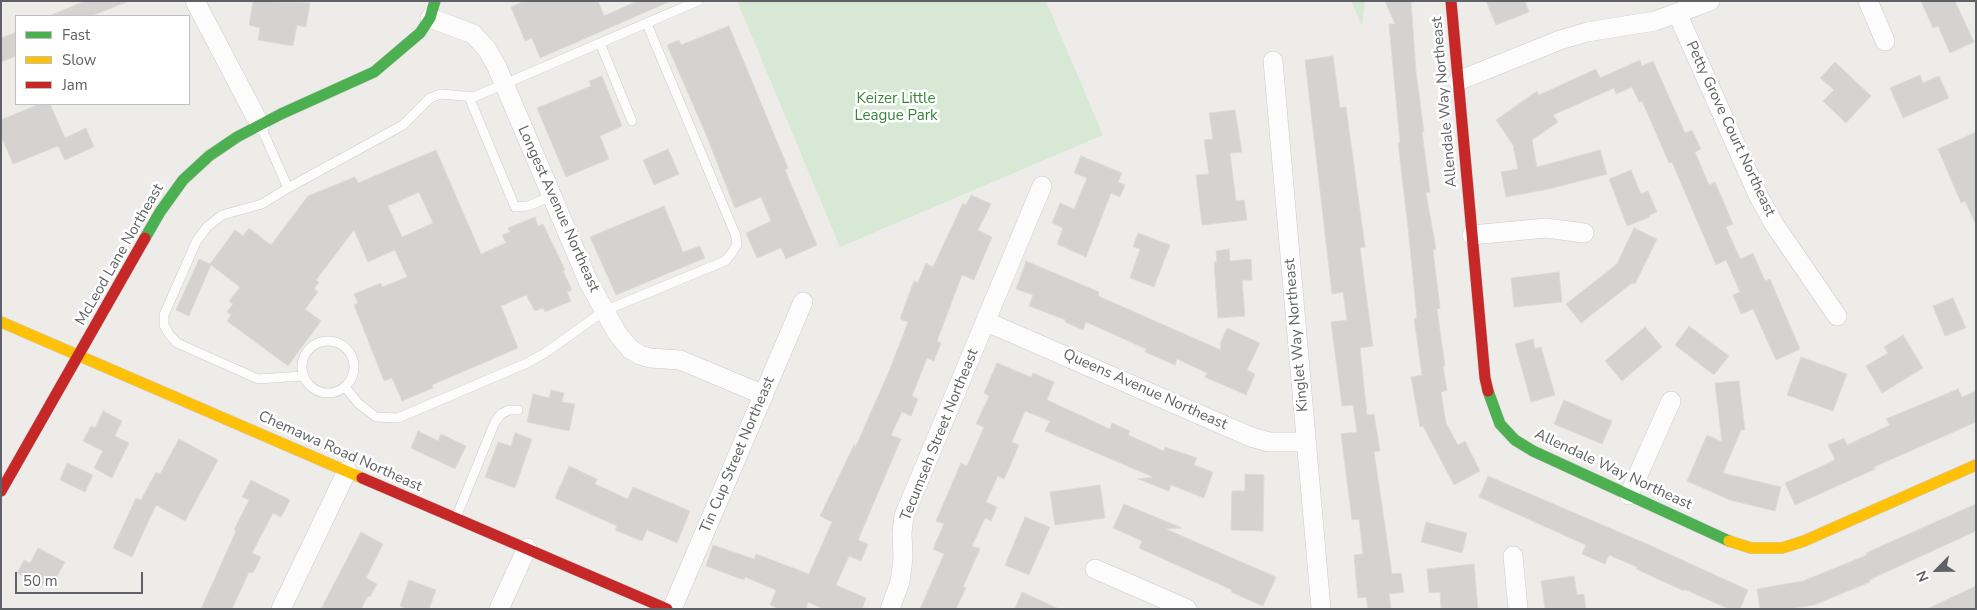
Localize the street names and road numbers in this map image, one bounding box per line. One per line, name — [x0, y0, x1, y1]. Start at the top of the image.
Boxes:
street label: Allendale Way Northeast — [1429, 16, 1461, 188]
street label: Petty Grove Court Northeast — [1681, 38, 1779, 220]
street label: Longest Avenue Northeast — [513, 123, 603, 295]
street label: McLeod Lane Northeast — [72, 181, 168, 329]
street label: Kinglet Way Northeast — [1281, 258, 1313, 412]
street label: Tecumseh Street Northeast — [897, 346, 983, 524]
street label: Queens Avenue Northeast — [1060, 346, 1230, 434]
street label: Tin Cup Street Northeast — [697, 374, 779, 536]
street label: Chemawa Road Northeast — [255, 408, 425, 496]
street label: Allendale Way Northeast — [1531, 426, 1695, 514]

